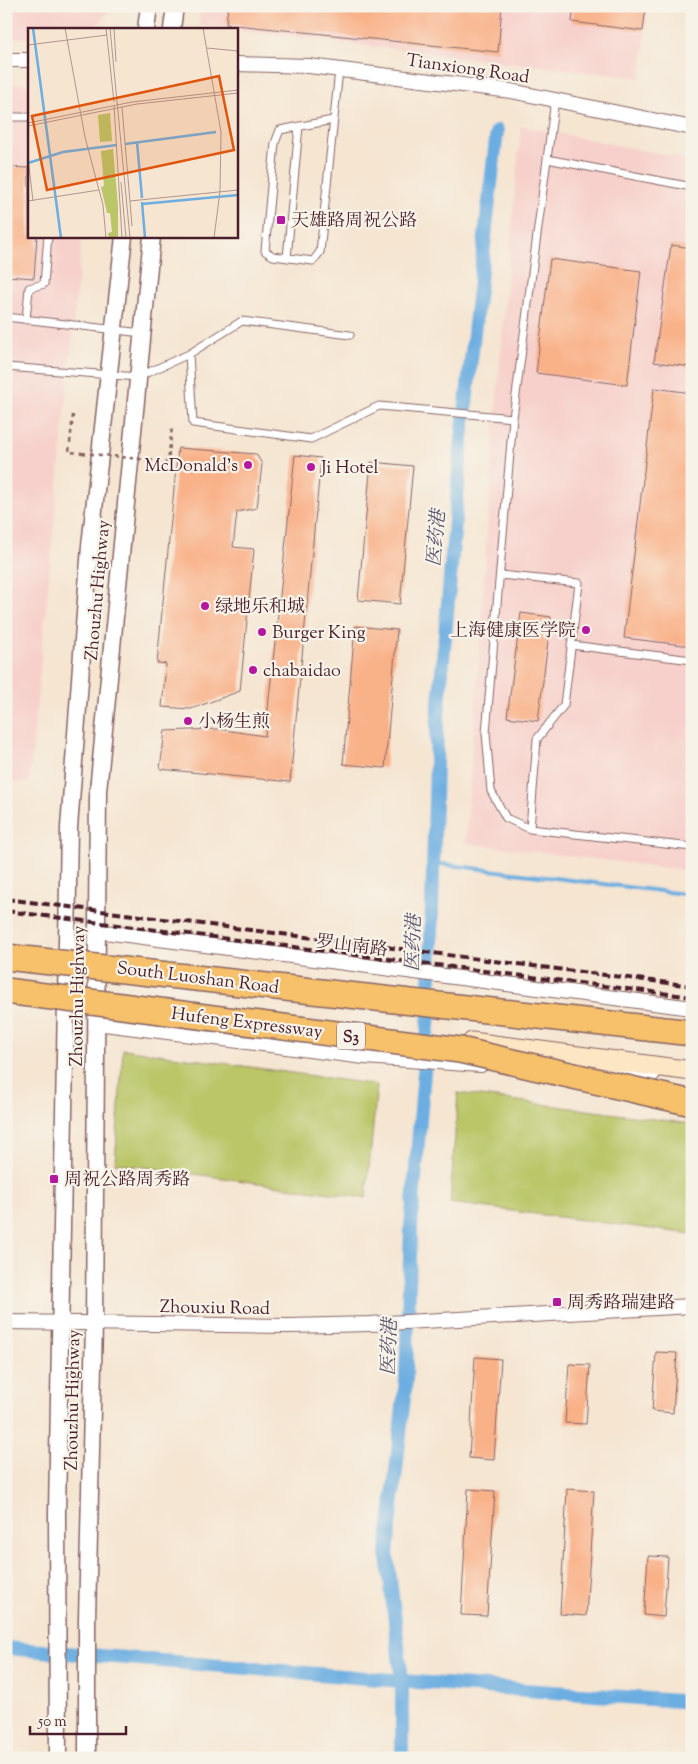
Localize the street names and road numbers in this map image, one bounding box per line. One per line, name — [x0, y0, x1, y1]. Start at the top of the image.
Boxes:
street label: Tianxiong Road — [404, 48, 531, 91]
street label: Zhouzhu Highway — [80, 519, 118, 662]
street label: Zhouzhu Highway — [65, 925, 93, 1067]
street label: 罗山南路 — [314, 930, 389, 964]
street label: South Luoshan Road — [115, 956, 280, 1002]
street label: Hufeng Expressway — [170, 1002, 324, 1046]
road number: S3 — [337, 1022, 365, 1050]
street label: Zhouxiu Road — [160, 1295, 270, 1323]
street label: Zhouzhu Highway — [60, 1329, 88, 1471]

